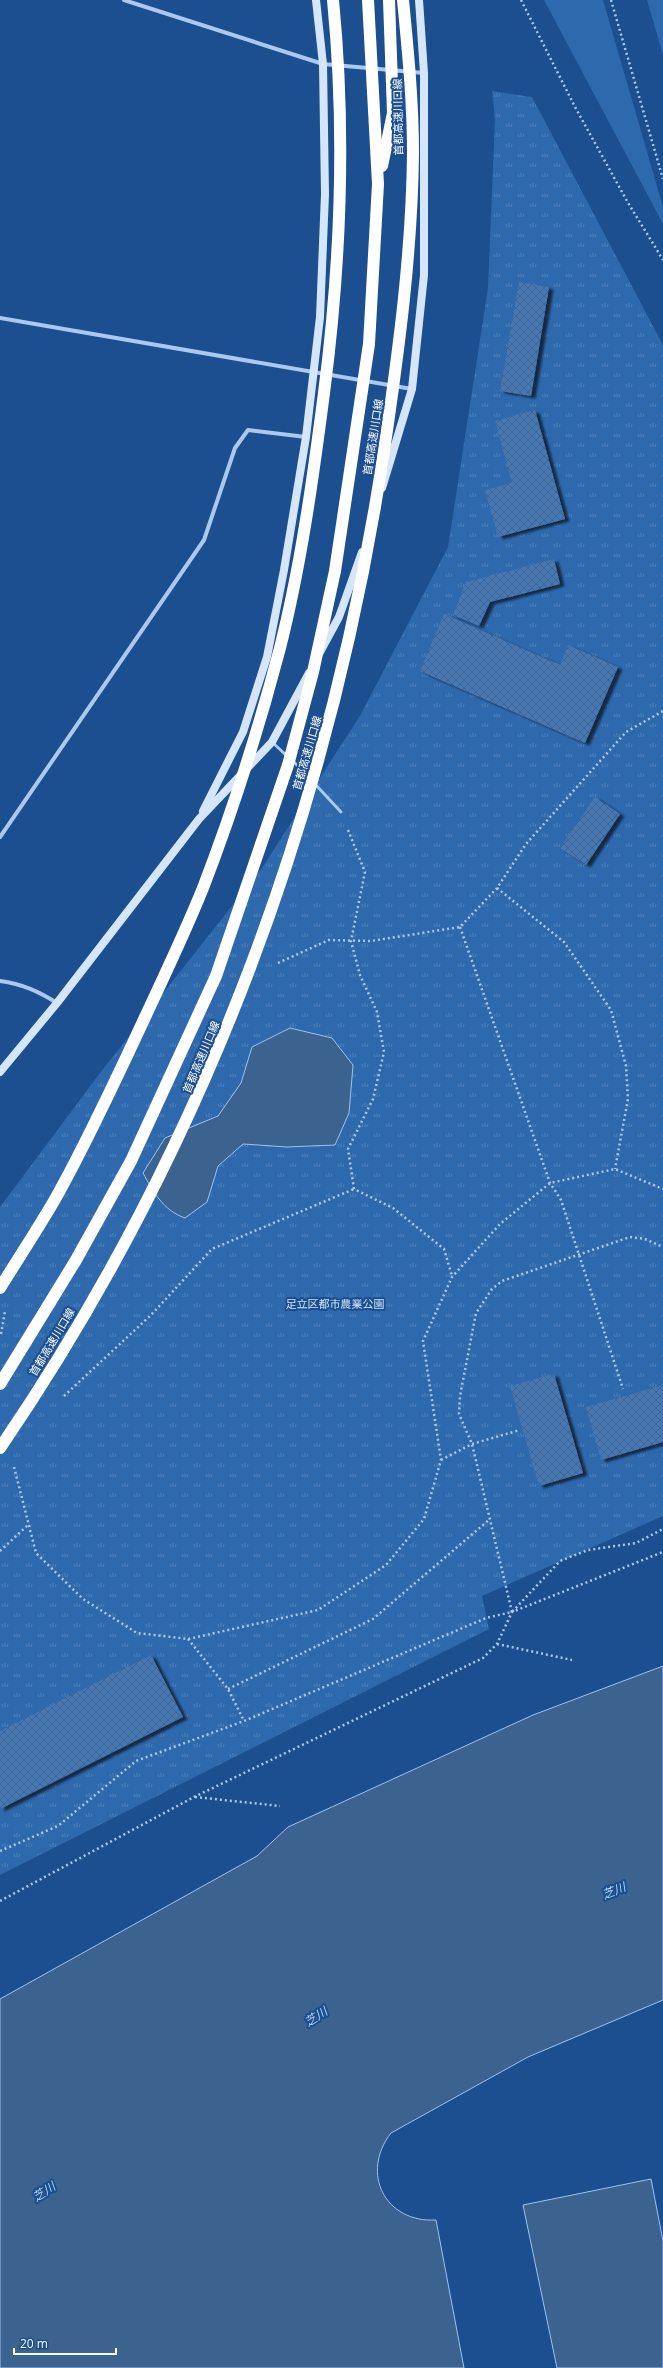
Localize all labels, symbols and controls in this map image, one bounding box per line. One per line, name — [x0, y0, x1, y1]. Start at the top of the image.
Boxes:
street label: 首都高速川口線 — [389, 78, 406, 156]
street label: 首都高速川口線 — [359, 398, 386, 476]
street label: 首都高速川口線 — [289, 714, 324, 792]
street label: 首都高速川口線 — [179, 1018, 222, 1095]
park label: 足立区都市農業公園 — [286, 1296, 385, 1311]
street label: 首都高速川口線 — [25, 1305, 78, 1379]
water label: 芝川 — [599, 1877, 630, 1903]
water label: 芝川 — [301, 2002, 332, 2030]
water label: 芝川 — [29, 2177, 60, 2205]
scale bar — [14, 2330, 116, 2356]
text: 20 m — [20, 2335, 48, 2352]

